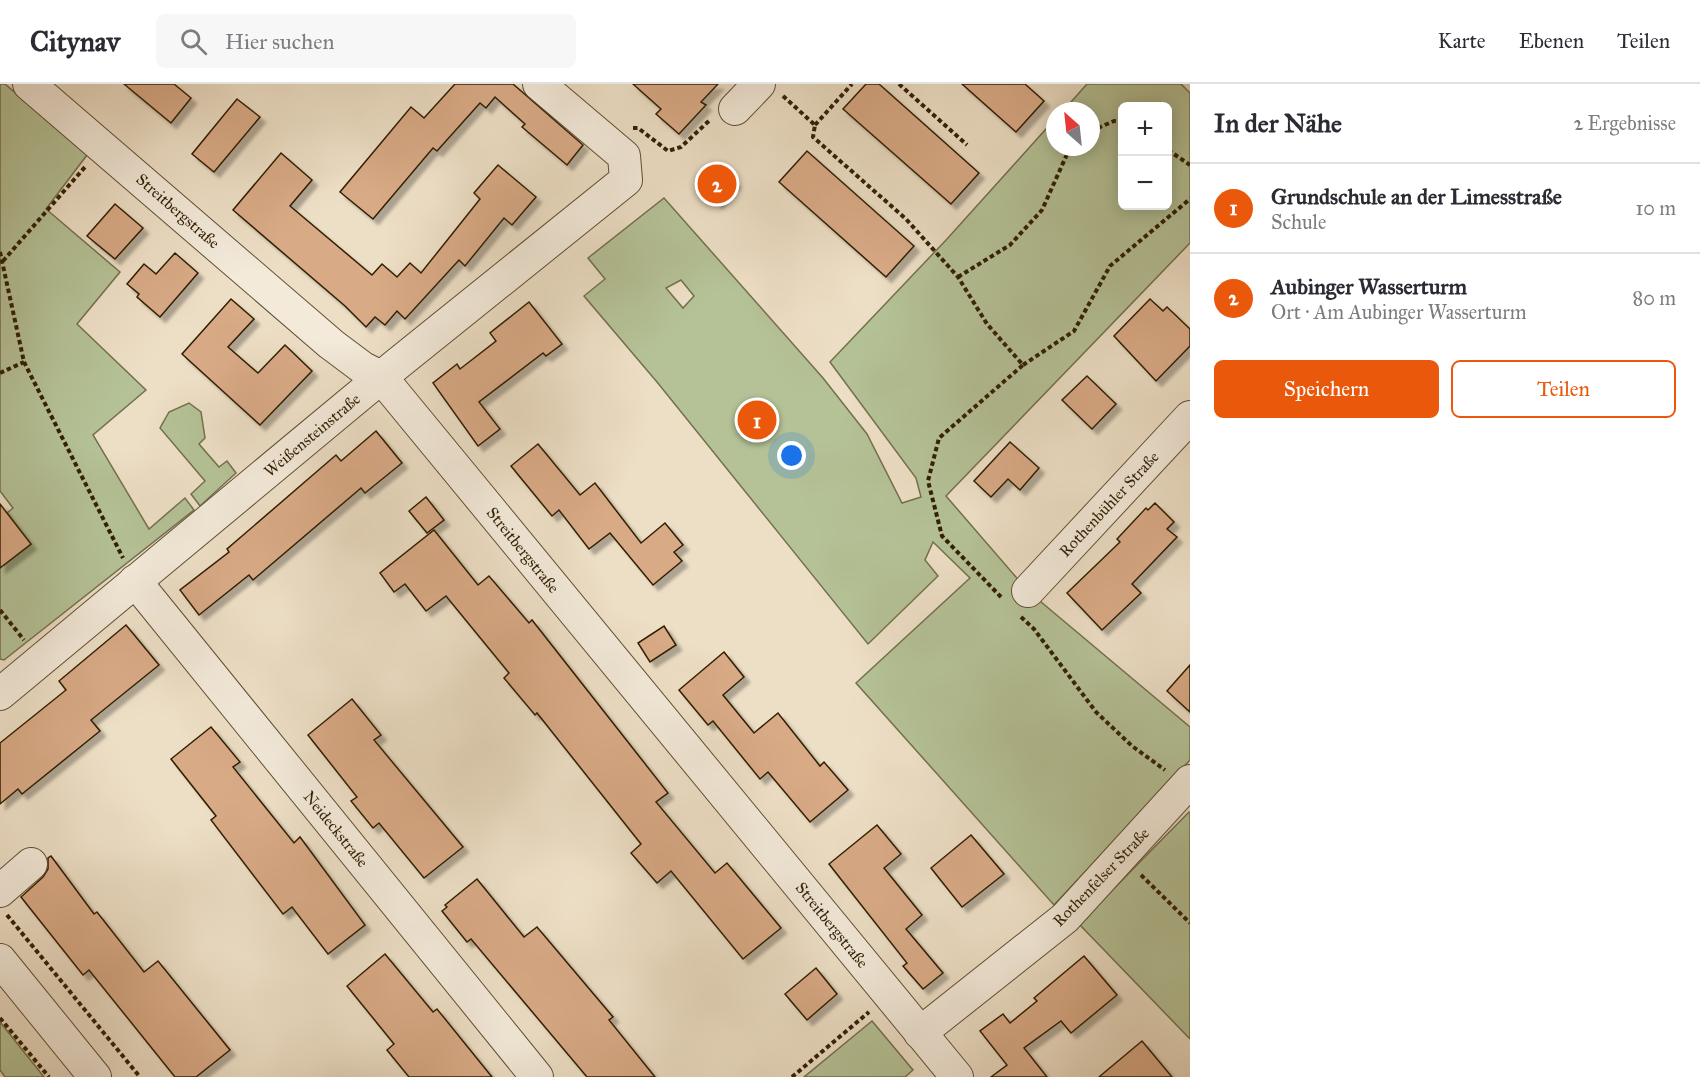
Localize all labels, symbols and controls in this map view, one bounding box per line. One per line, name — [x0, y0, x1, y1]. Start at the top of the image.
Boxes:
search box — [156, 14, 576, 68]
text: Citynav — [30, 24, 120, 59]
icon: search — [177, 25, 210, 58]
text: Hier suchen — [225, 28, 334, 55]
text: Karte — [1438, 28, 1486, 54]
text: Ebenen — [1519, 28, 1584, 54]
text: Teilen — [1617, 28, 1670, 54]
north arrow — [1046, 102, 1100, 156]
map controls — [1118, 102, 1172, 210]
button: + — [1118, 102, 1172, 156]
text: In der Nähe — [1214, 107, 1342, 139]
text: 2 Ergebnisse — [1573, 111, 1676, 135]
button: − — [1118, 156, 1172, 210]
pin: 2 — [698, 162, 736, 206]
street label: Streitbergstraße — [132, 170, 224, 253]
text: Grundschule an der Limesstraße — [1271, 183, 1562, 210]
text: 1 — [1230, 196, 1237, 220]
text: 10 m — [1635, 196, 1676, 220]
text: Schule — [1271, 210, 1326, 234]
text: Aubinger Wasserturm — [1271, 273, 1467, 300]
text: 2 — [1229, 286, 1238, 310]
text: 80 m — [1633, 286, 1676, 310]
text: Ort · Am Aubinger Wasserturm — [1271, 300, 1527, 324]
button: Speichern — [1214, 360, 1439, 418]
button: Teilen — [1451, 360, 1676, 418]
street label: Weißensteinstraße — [260, 389, 364, 481]
pin: 1 — [738, 398, 777, 442]
your location — [777, 441, 806, 470]
street label: Rothenbühler Straße — [1055, 447, 1163, 561]
street label: Streitbergstraße — [482, 503, 563, 597]
street label: Neideckstraße — [300, 787, 373, 871]
street label: Rothenfelser Straße — [1049, 823, 1153, 930]
street label: Streitbergstraße — [791, 878, 872, 972]

